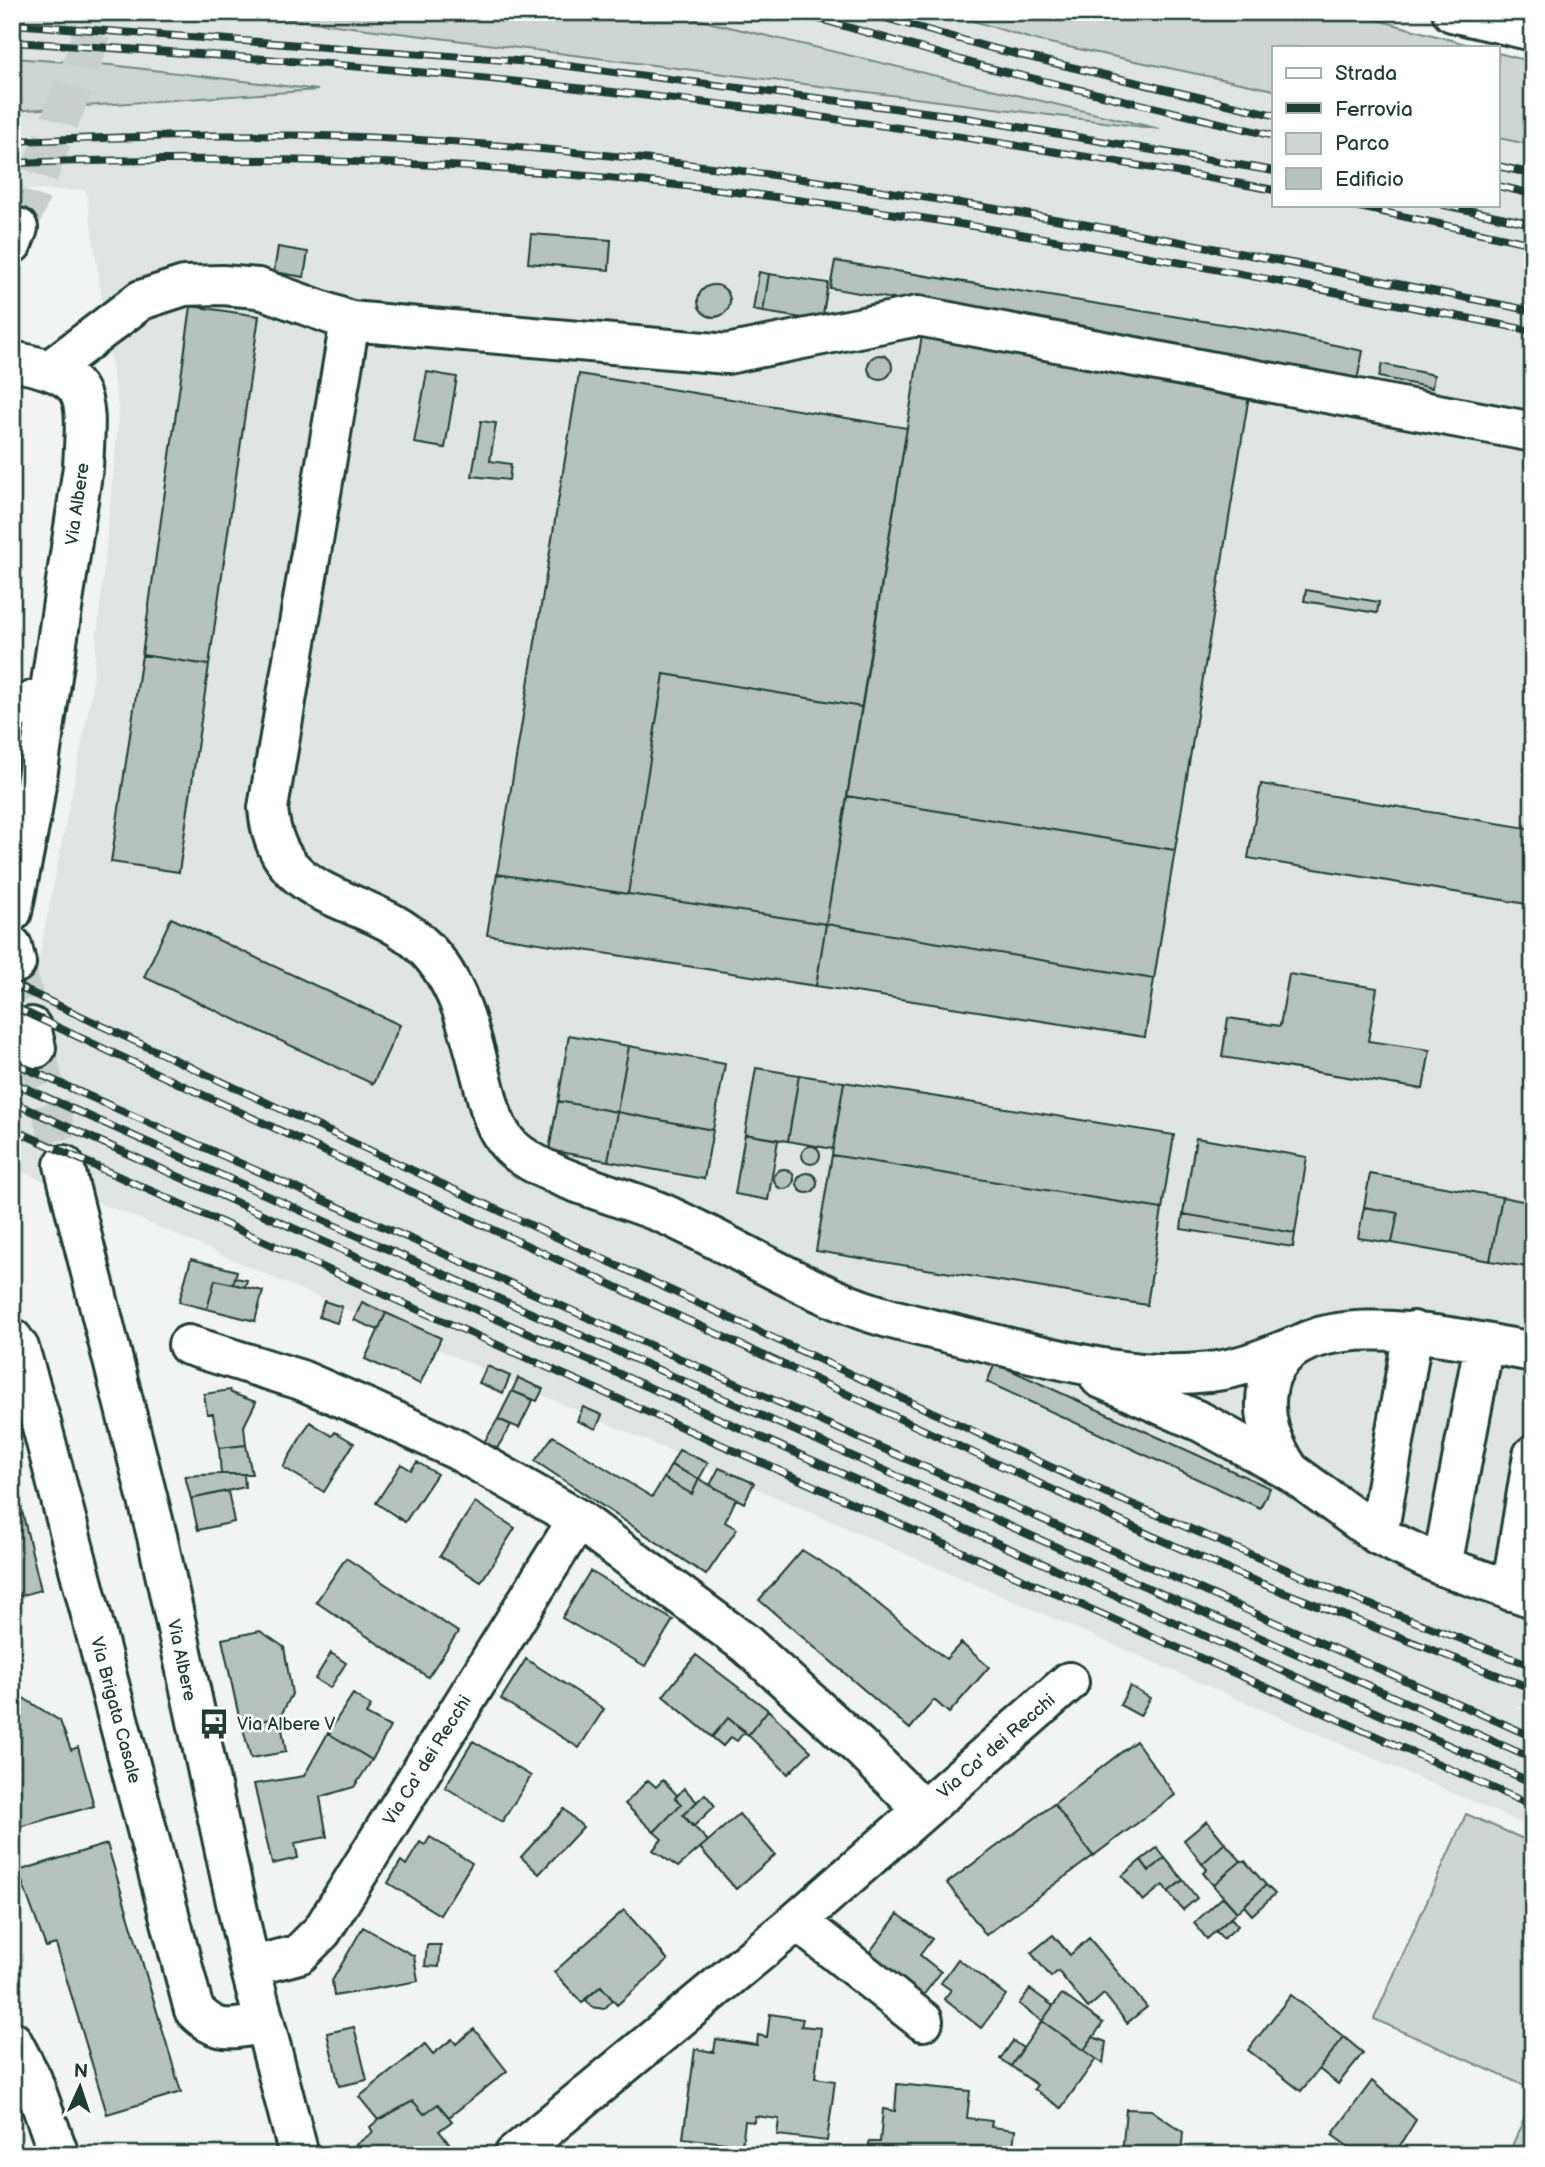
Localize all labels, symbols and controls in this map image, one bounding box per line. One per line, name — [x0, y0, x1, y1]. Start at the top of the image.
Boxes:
legend — [1272, 46, 1500, 206]
text: Strada — [1335, 61, 1397, 86]
text: Ferrovia — [1335, 97, 1413, 122]
text: Parco — [1335, 131, 1390, 156]
text: Edificio — [1335, 167, 1404, 192]
street label: Via Albere — [61, 461, 94, 547]
street label: Via Albere — [163, 1617, 200, 1703]
street label: Via Brigata Casale — [86, 1635, 145, 1786]
street label: Via Ca' dei Recchi — [933, 1690, 1059, 1803]
street label: Via Ca' dei Recchi — [379, 1691, 476, 1829]
bus stop icon: Via Albere V — [197, 1707, 231, 1741]
place label: Via Albere V — [237, 1714, 335, 1735]
north arrow — [46, 2052, 116, 2122]
text: N — [73, 2060, 89, 2083]

